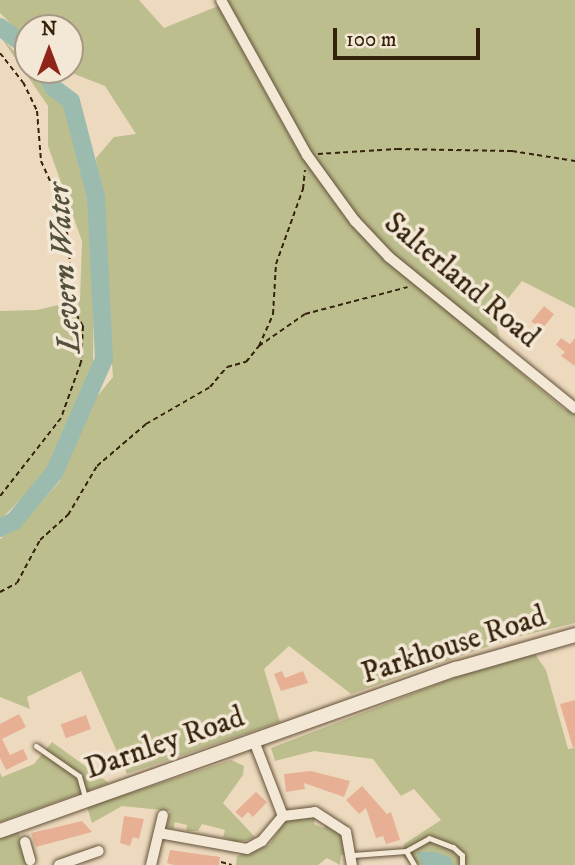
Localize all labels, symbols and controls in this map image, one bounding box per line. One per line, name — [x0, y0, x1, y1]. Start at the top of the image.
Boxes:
north arrow — [14, 14, 84, 84]
scale bar — [337, 14, 484, 58]
text: N — [41, 18, 57, 41]
text: 100 m — [346, 27, 397, 53]
water label: Levern Water — [40, 182, 90, 354]
street label: Salterland Road — [376, 206, 546, 356]
street label: Parkhouse Road — [357, 599, 551, 693]
street label: Darnley Road — [81, 700, 249, 788]

